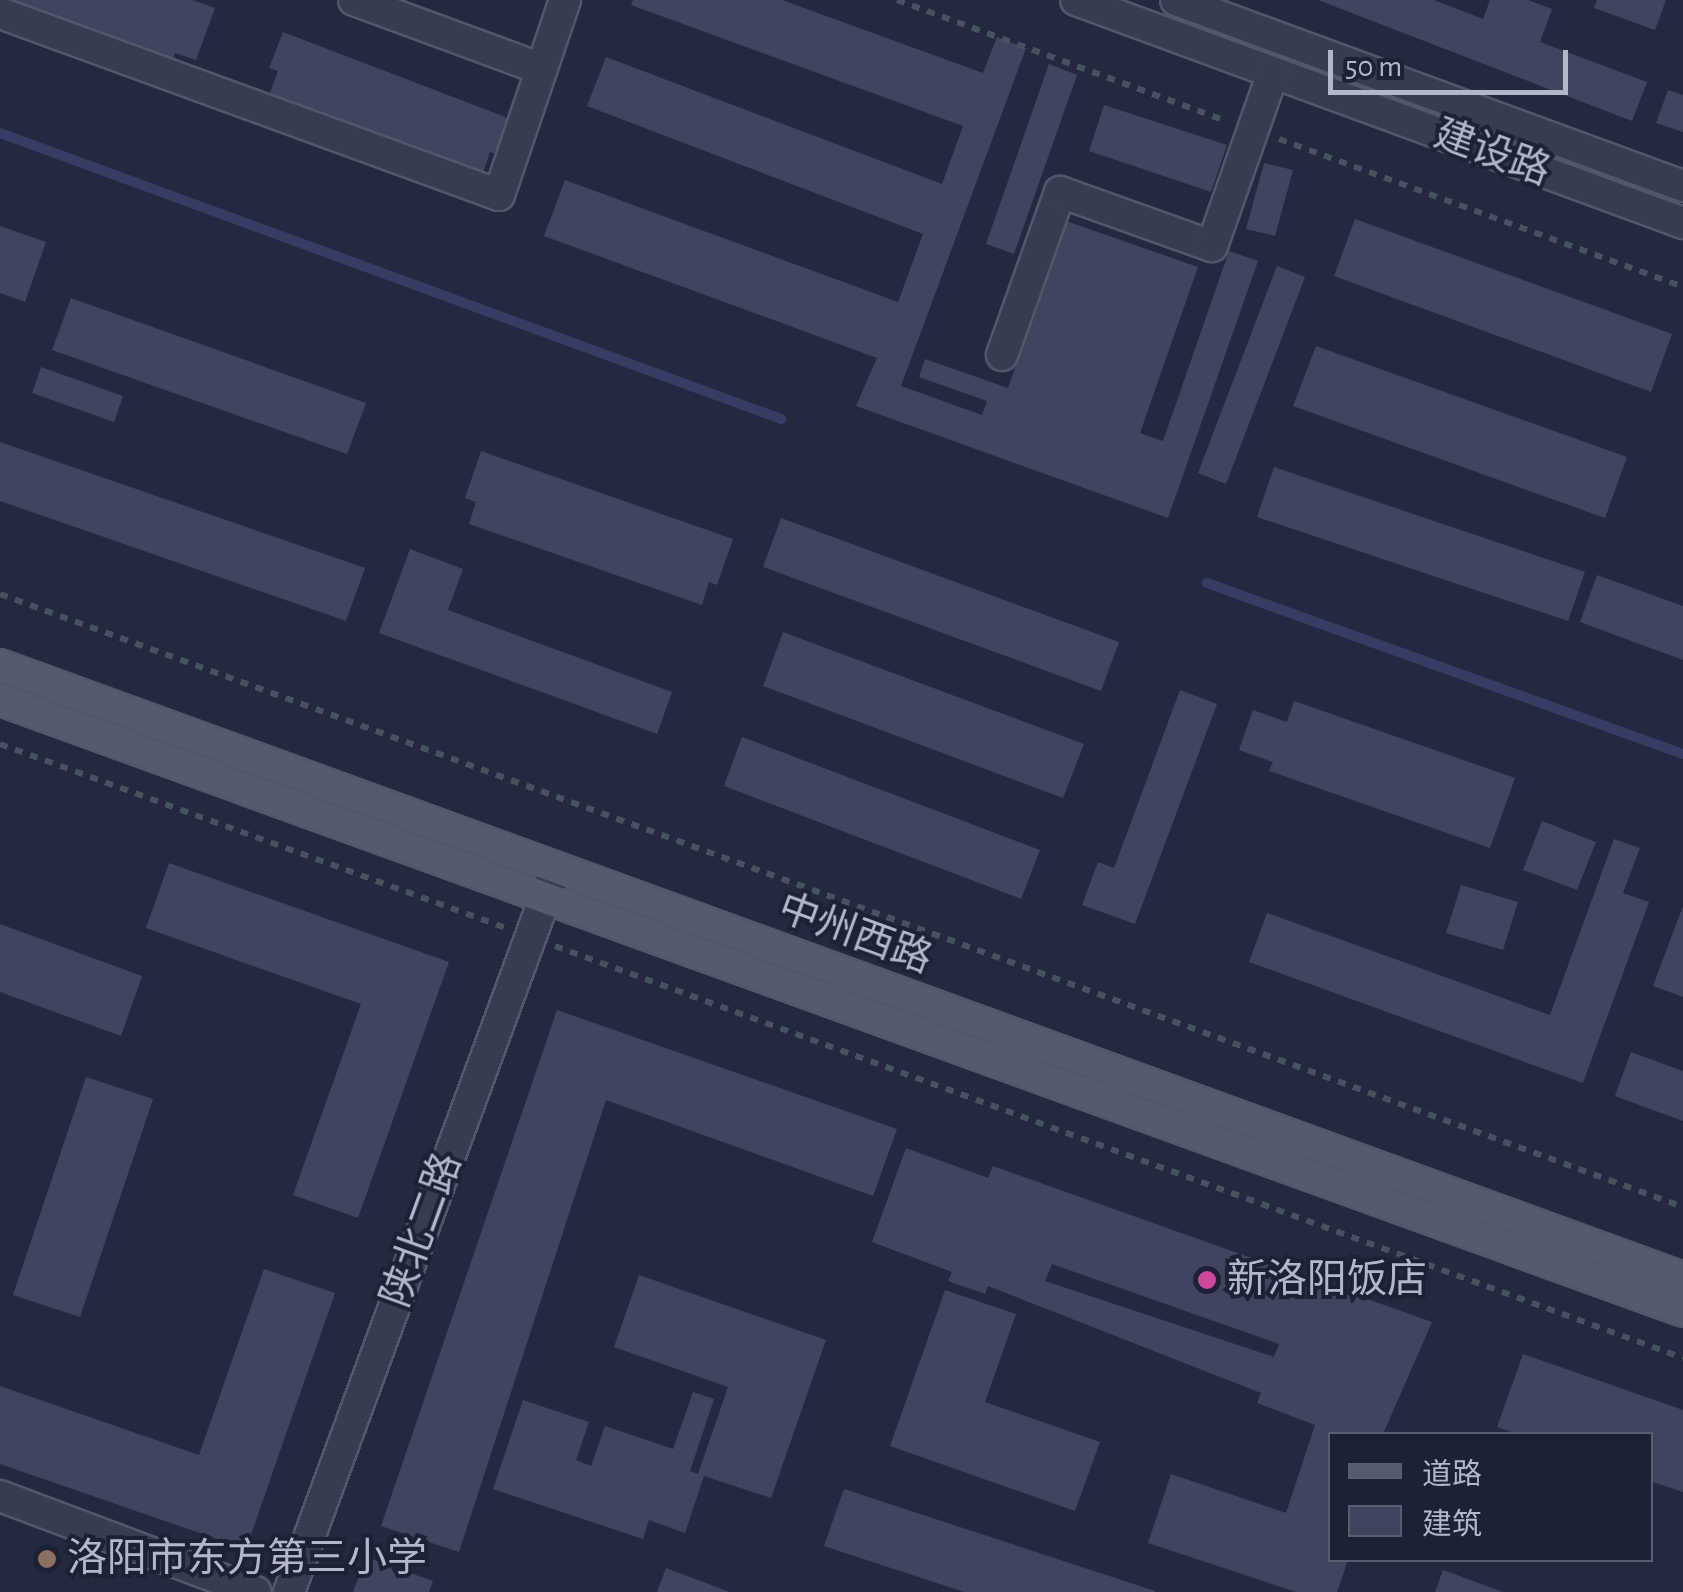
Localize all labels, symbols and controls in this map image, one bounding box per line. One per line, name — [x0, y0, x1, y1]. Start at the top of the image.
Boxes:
scale bar — [1333, 30, 1573, 92]
text: 50 m — [1345, 52, 1402, 82]
street label: 建设路 — [1427, 110, 1557, 196]
street label: 中州西路 — [772, 884, 938, 984]
street label: 陕北二路 — [372, 1147, 472, 1313]
place label: 新洛阳饭店 — [1227, 1256, 1427, 1304]
marker: 新洛阳饭店 — [1196, 1269, 1218, 1291]
legend — [1328, 1432, 1653, 1562]
text: 道路 — [1422, 1460, 1482, 1490]
text: 建筑 — [1422, 1510, 1482, 1540]
place label: 洛阳市东方第三小学 — [67, 1535, 427, 1583]
marker: 洛阳市东方第三小学 — [36, 1548, 58, 1570]

